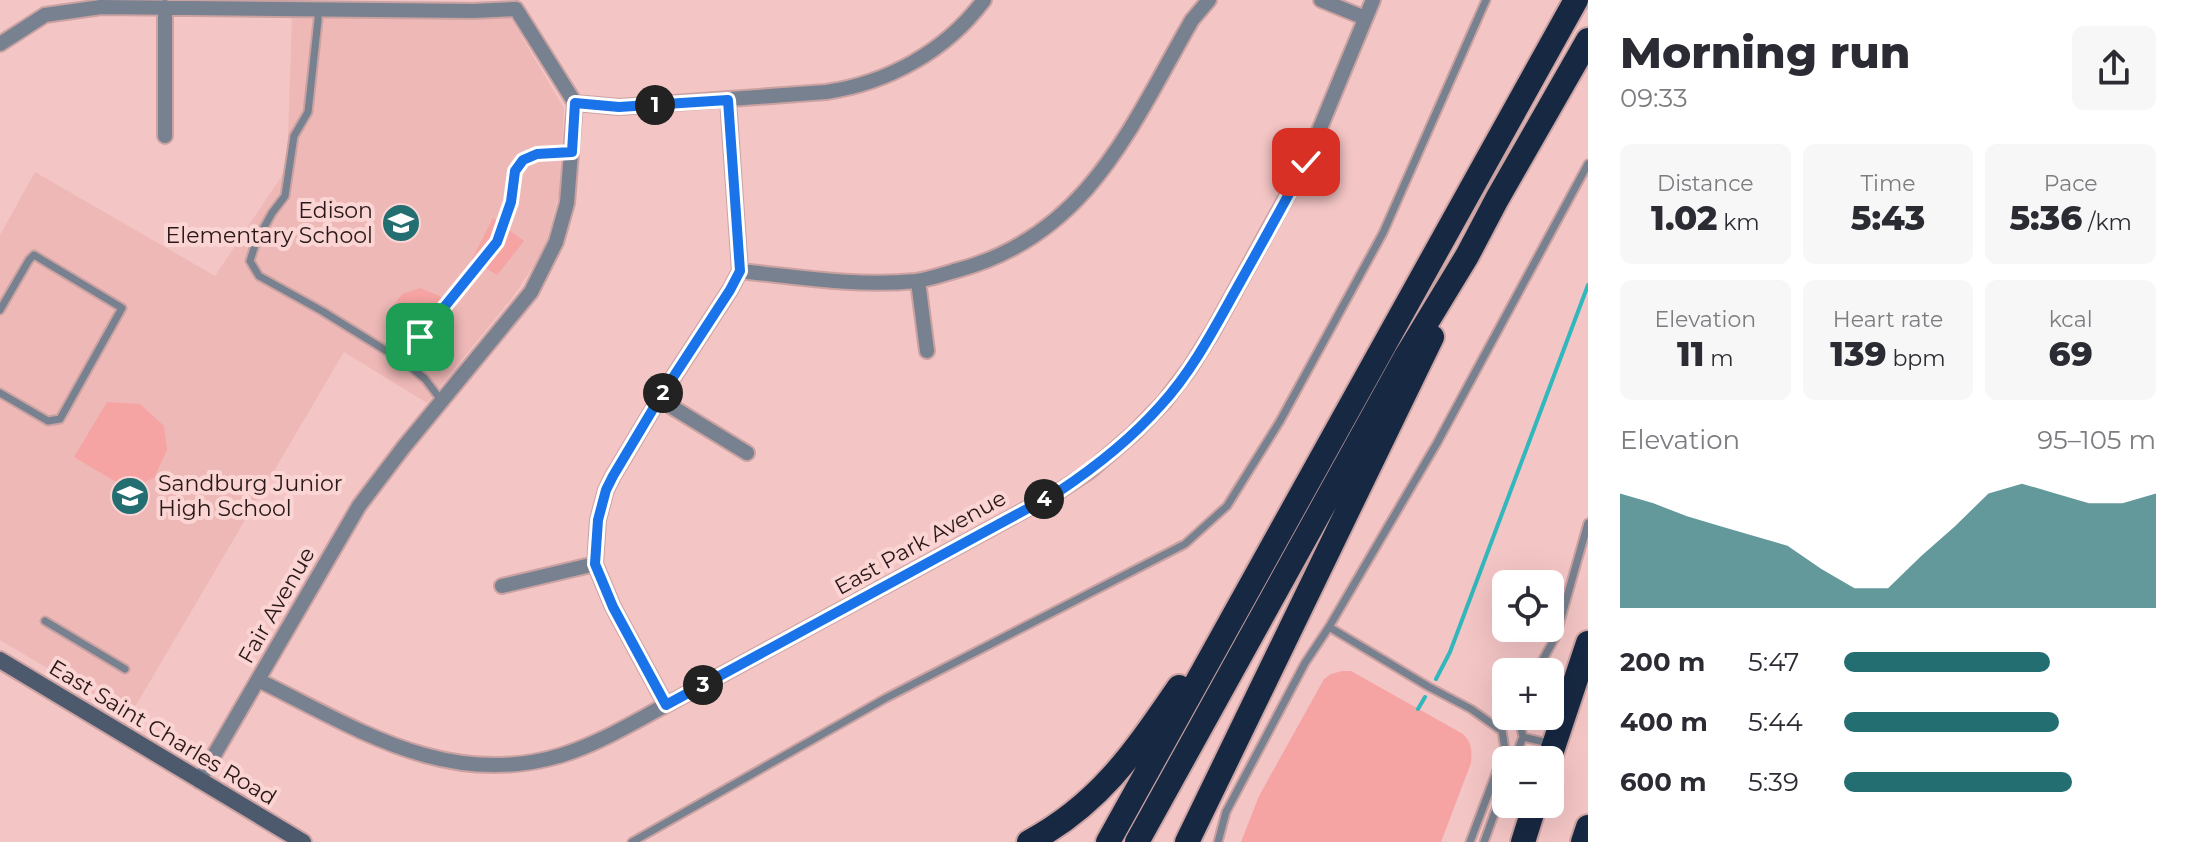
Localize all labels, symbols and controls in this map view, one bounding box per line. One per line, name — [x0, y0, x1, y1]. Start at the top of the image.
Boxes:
text: Morning run — [1620, 25, 1910, 79]
button: share — [2072, 26, 2156, 110]
text: 09:33 — [1620, 82, 1688, 114]
pin: 1 — [635, 85, 675, 125]
text: 1 — [651, 91, 659, 118]
pin — [1272, 128, 1340, 196]
icon: check — [1284, 140, 1328, 184]
text: Distance — [1657, 170, 1754, 197]
text: Time — [1860, 170, 1916, 197]
text: Pace — [2044, 170, 2098, 197]
place label: Edison Elementary School — [166, 197, 373, 249]
text: 1.02 — [1651, 197, 1717, 239]
text: 5:43 — [1851, 197, 1925, 239]
text: 5:36 — [2009, 197, 2082, 239]
school or university icon: Edison Elementary School — [380, 202, 422, 244]
text: km — [1717, 209, 1760, 236]
text: /km — [2082, 209, 2132, 236]
pin — [386, 303, 454, 371]
text: Elevation — [1654, 306, 1756, 333]
text: Heart rate — [1833, 306, 1943, 333]
text: kcal — [2049, 306, 2093, 333]
icon: arrive — [398, 315, 442, 359]
text: 11 — [1677, 333, 1705, 375]
text: 139 — [1830, 333, 1887, 375]
text: 69 — [2049, 333, 2093, 375]
text: m — [1705, 345, 1734, 372]
text: bpm — [1887, 345, 1946, 372]
pin: 2 — [643, 373, 683, 413]
text: 2 — [657, 379, 669, 406]
text: Elevation — [1620, 424, 1740, 456]
text: 95–105 m — [2037, 424, 2156, 456]
place label: Sandburg Junior High School — [158, 470, 343, 522]
school or university icon: Sandburg Junior High School — [109, 475, 151, 517]
pin: 4 — [1024, 479, 1064, 519]
street label: East Park Avenue — [830, 484, 1011, 601]
text: 4 — [1036, 485, 1052, 512]
street label: Fair Avenue — [232, 542, 321, 668]
map controls — [1492, 570, 1564, 818]
button: locate — [1492, 570, 1564, 642]
text: 200 m — [1620, 646, 1705, 678]
text: 5:47 — [1748, 646, 1799, 678]
street label: East Saint Charles Road — [44, 654, 281, 811]
button: + — [1492, 658, 1564, 730]
pin: 3 — [683, 665, 723, 705]
text: 3 — [696, 671, 710, 698]
text: 400 m — [1620, 706, 1708, 738]
text: 5:44 — [1748, 706, 1803, 738]
button: − — [1492, 746, 1564, 818]
text: 600 m — [1620, 766, 1707, 798]
text: 5:39 — [1748, 766, 1799, 798]

